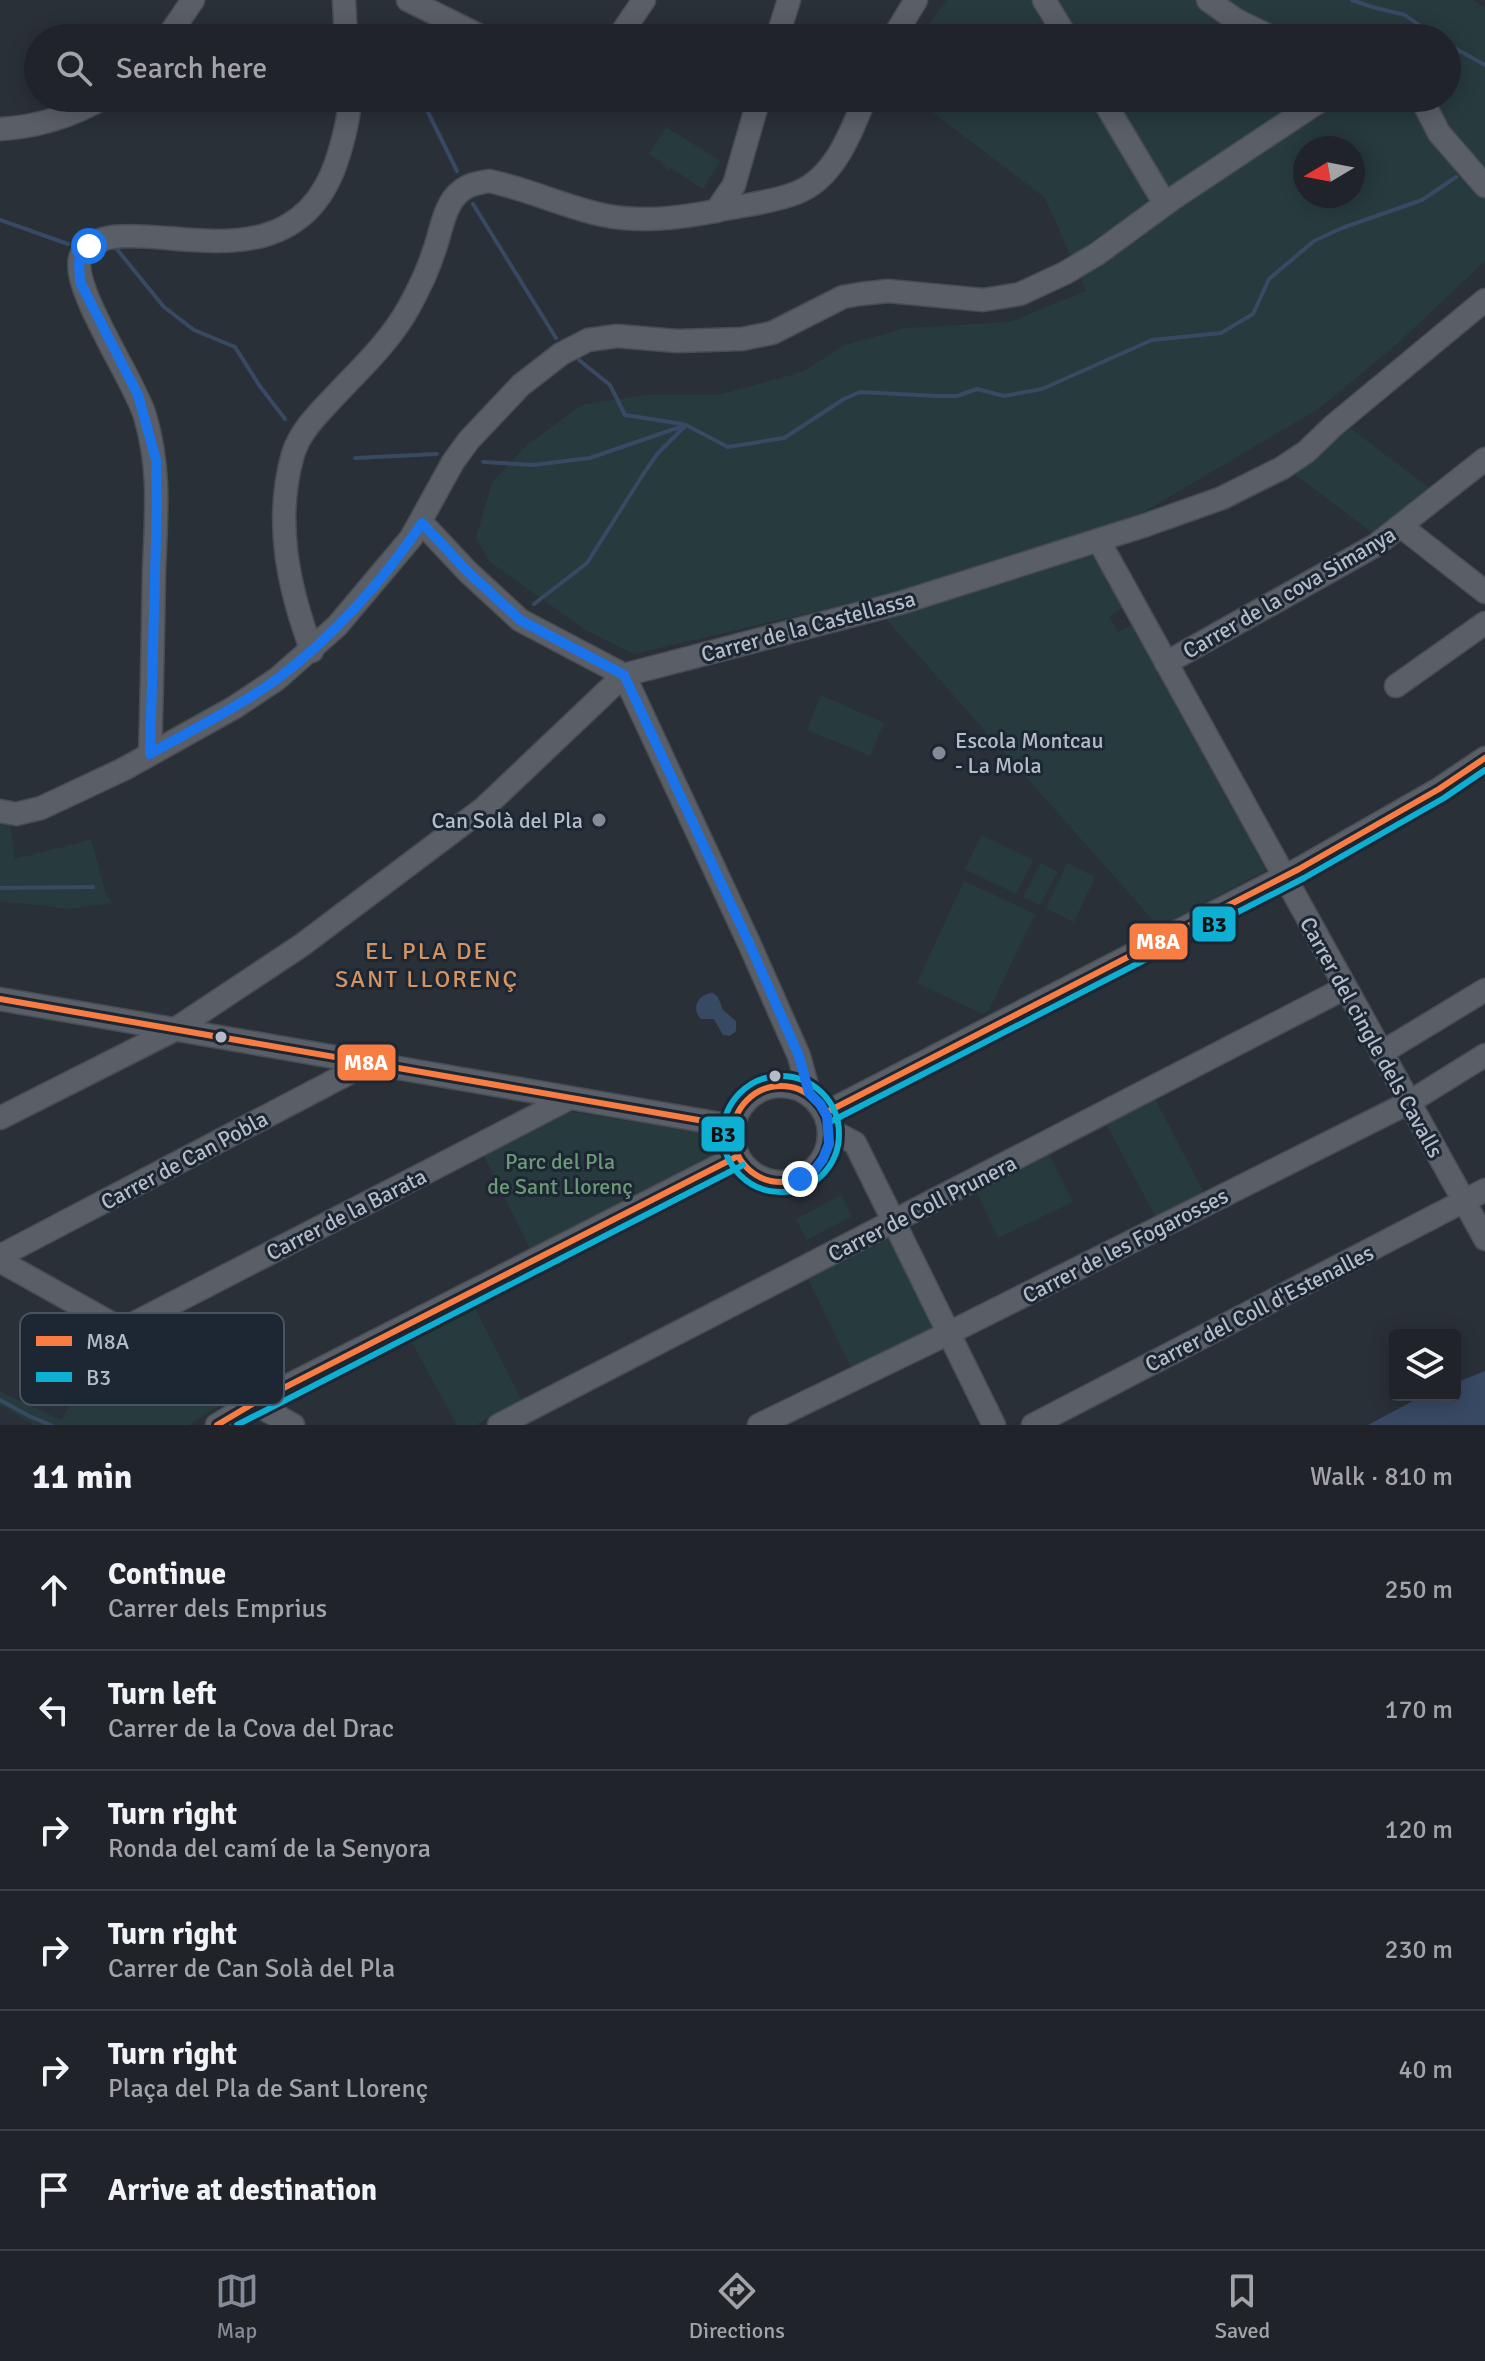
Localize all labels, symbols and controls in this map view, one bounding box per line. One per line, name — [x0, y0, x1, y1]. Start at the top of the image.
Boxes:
search box — [24, 24, 1461, 112]
icon: search — [52, 46, 96, 90]
text: Search here — [116, 50, 267, 87]
north arrow — [1293, 136, 1365, 208]
route start — [71, 228, 107, 264]
street label: Carrer de la cova Simanya — [1178, 520, 1400, 664]
street label: Carrer de la Castellassa — [698, 585, 918, 668]
place label: Escola Montcau - La Mola — [955, 727, 1104, 779]
marker: Escola Montcau - La Mola — [930, 744, 948, 762]
place label: Can Solà del Pla — [432, 807, 583, 834]
marker: Can Solà del Pla — [590, 811, 608, 829]
line badge: B3 — [1191, 905, 1237, 943]
text: B3 — [1201, 911, 1227, 938]
street label: Carrer del cingle dels Cavalls — [1294, 912, 1449, 1162]
line badge: M8A — [1128, 922, 1189, 961]
text: M8A — [1136, 928, 1180, 955]
district label: EL PLA DE SANT LLORENÇ — [335, 936, 519, 994]
unlabelled marker — [213, 1029, 229, 1045]
line badge: M8A — [336, 1043, 397, 1082]
text: M8A — [344, 1049, 388, 1076]
unlabelled marker — [767, 1068, 783, 1084]
street label: Carrer de Can Pobla — [96, 1105, 272, 1216]
line badge: B3 — [700, 1115, 746, 1153]
text: B3 — [710, 1121, 736, 1148]
park label: Parc del Pla de Sant Llorenç — [487, 1148, 633, 1200]
street label: Carrer de Coll Prunera — [823, 1149, 1021, 1268]
route end — [782, 1161, 818, 1197]
street label: Carrer de la Barata — [262, 1162, 431, 1266]
street label: Carrer de les Fogarosses — [1018, 1182, 1233, 1309]
street label: Carrer del Coll d'Estenalles — [1140, 1239, 1378, 1378]
legend — [20, 1313, 284, 1405]
text: M8A — [86, 1328, 130, 1355]
map controls — [1389, 1329, 1461, 1401]
button: layers — [1389, 1329, 1461, 1401]
text: B3 — [86, 1364, 111, 1391]
text: 11 min — [32, 1456, 132, 1498]
text: Walk · 810 m — [1310, 1461, 1453, 1493]
text: Continue — [108, 1556, 226, 1593]
icon: ahead — [32, 1568, 76, 1612]
text: 250 m — [1384, 1574, 1453, 1606]
text: Carrer dels Emprius — [108, 1593, 327, 1625]
text: Turn left — [108, 1676, 217, 1713]
icon: left — [32, 1688, 76, 1732]
text: 170 m — [1384, 1694, 1453, 1726]
text: Carrer de la Cova del Drac — [108, 1713, 394, 1745]
text: Turn right — [108, 1796, 237, 1833]
icon: right — [32, 1808, 76, 1852]
text: 120 m — [1384, 1814, 1453, 1846]
text: Ronda del camí de la Senyora — [108, 1833, 431, 1865]
text: Turn right — [108, 1916, 237, 1953]
icon: right — [32, 1928, 76, 1972]
text: 230 m — [1384, 1934, 1453, 1966]
text: Carrer de Can Solà del Pla — [108, 1953, 395, 1985]
text: Turn right — [108, 2036, 237, 2073]
icon: right — [32, 2048, 76, 2092]
text: 40 m — [1398, 2054, 1453, 2086]
text: Plaça del Pla de Sant Llorenç — [108, 2073, 428, 2105]
icon: arrive — [32, 2168, 76, 2212]
text: Arrive at destination — [108, 2172, 377, 2209]
tab: Map — [215, 2269, 259, 2344]
tab: Directions — [689, 2269, 785, 2344]
tab: Saved — [1215, 2269, 1270, 2344]

